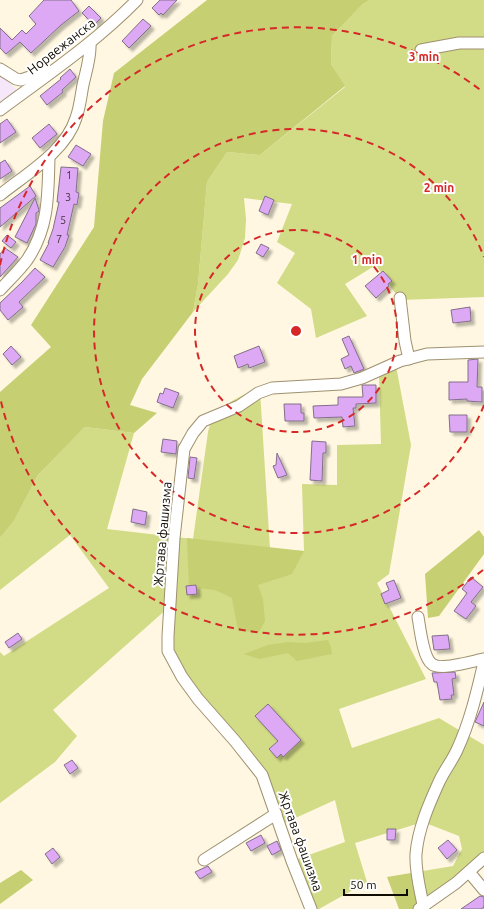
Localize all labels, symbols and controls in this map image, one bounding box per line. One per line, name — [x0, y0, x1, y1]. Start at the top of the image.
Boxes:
street label: Норвежанска — [24, 15, 98, 77]
text: 3 min — [409, 50, 439, 63]
house number: 1 — [66, 169, 72, 181]
text: 2 min — [424, 181, 454, 194]
house number: 3 — [65, 191, 71, 203]
house number: 5 — [60, 214, 66, 226]
house number: 7 — [56, 233, 62, 245]
text: 1 min — [352, 253, 382, 266]
centre of rings — [289, 324, 303, 338]
street label: Жртава фашизма — [150, 481, 174, 587]
street label: Жртава фашизма — [276, 789, 326, 893]
scale bar — [344, 871, 407, 897]
text: 50 m — [350, 878, 377, 891]

